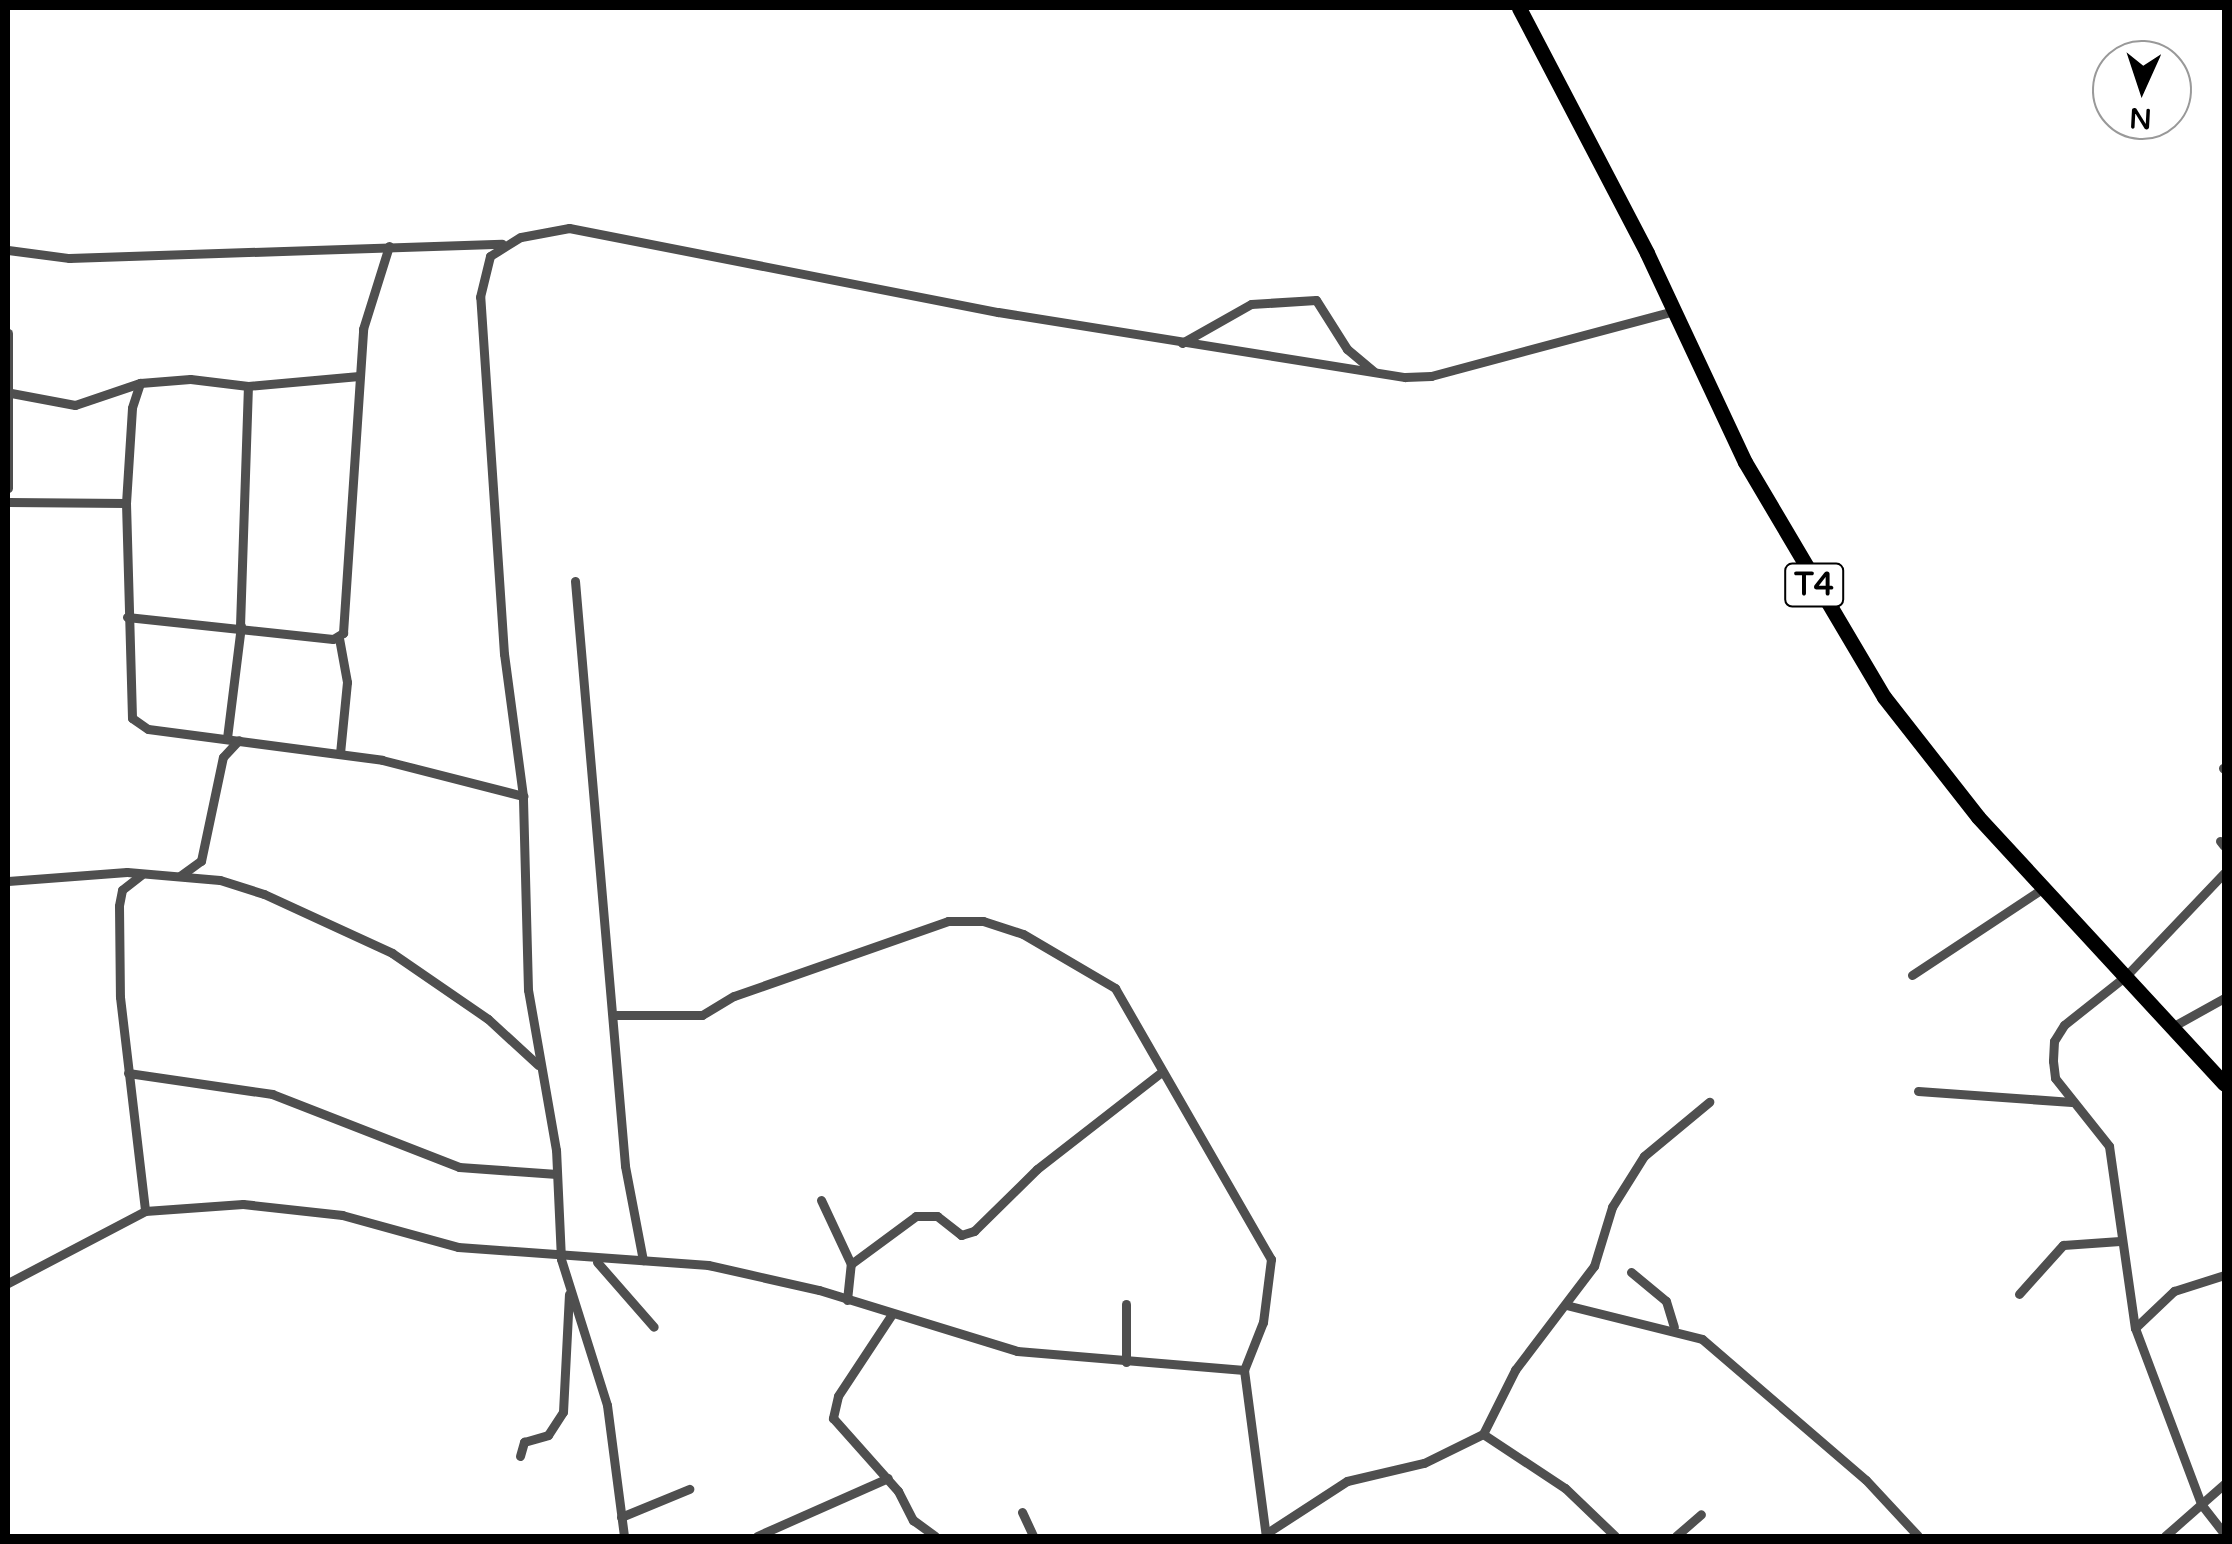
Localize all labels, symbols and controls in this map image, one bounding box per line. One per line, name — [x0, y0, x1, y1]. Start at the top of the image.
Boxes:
north arrow — [2092, 40, 2192, 140]
text: N — [2128, 100, 2153, 136]
road number: T4 — [1784, 558, 1844, 612]

